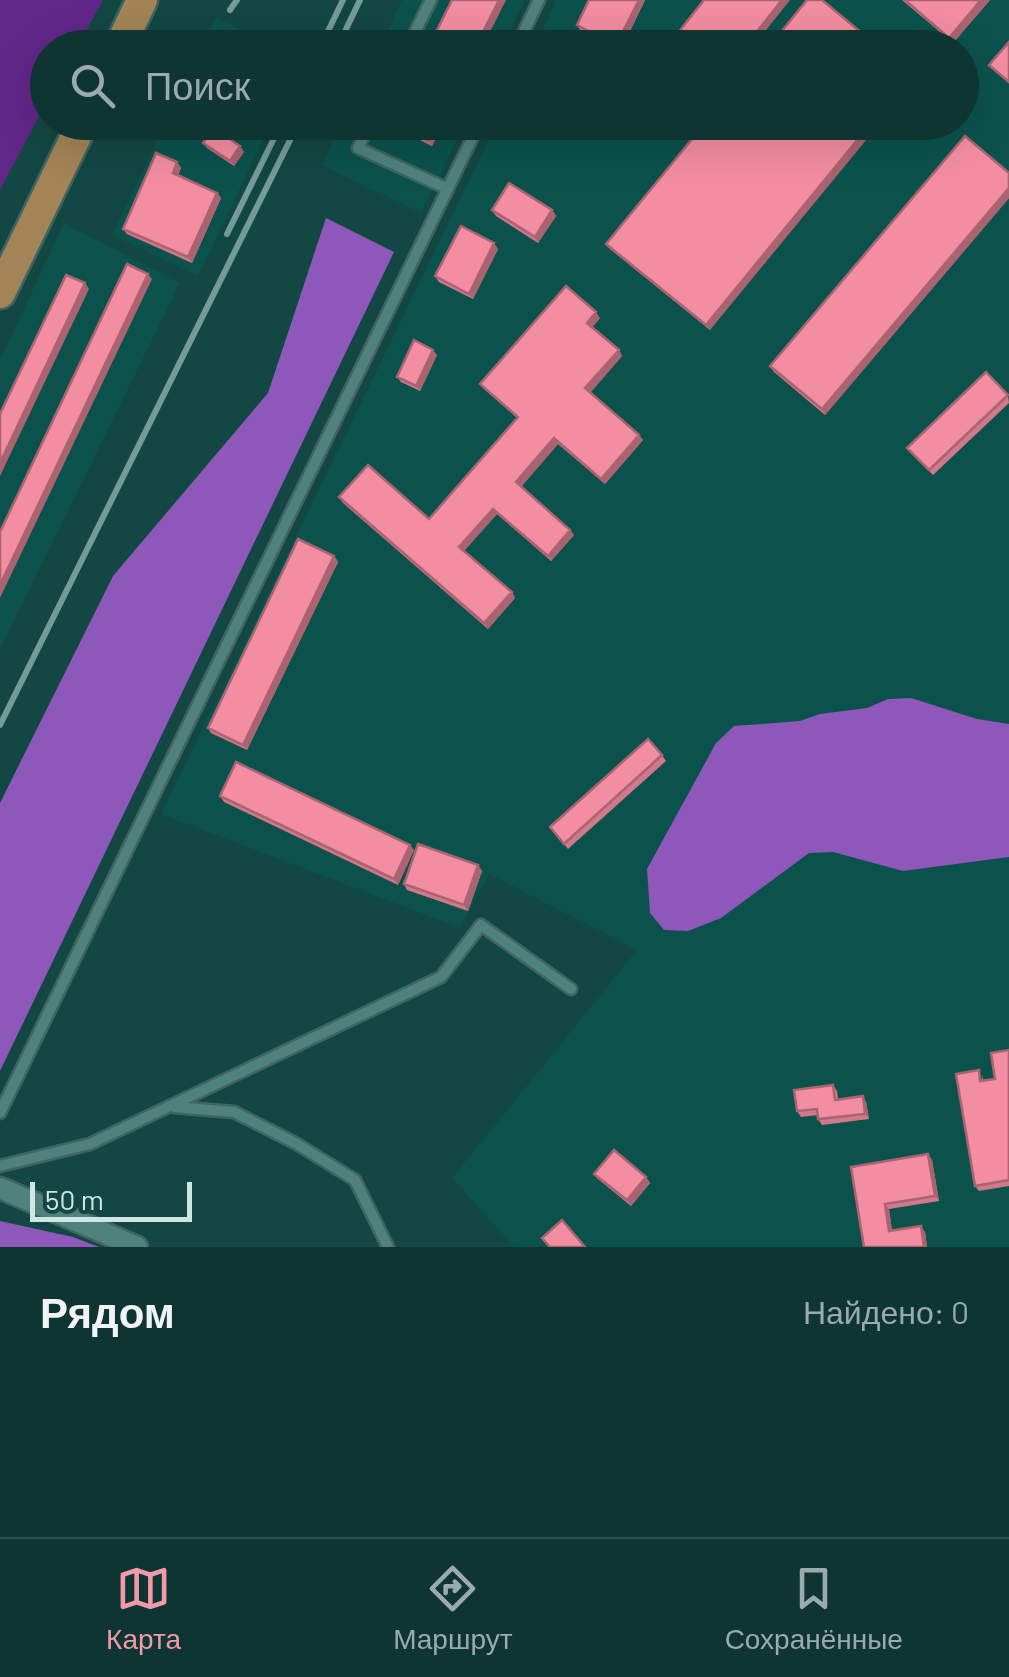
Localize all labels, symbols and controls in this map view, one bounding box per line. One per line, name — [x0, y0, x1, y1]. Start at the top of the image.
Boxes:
search box — [30, 30, 979, 140]
icon: search — [65, 58, 120, 113]
text: Поиск — [145, 62, 250, 108]
scale bar — [30, 1177, 192, 1222]
text: 50 m — [45, 1182, 104, 1216]
text: Рядом — [40, 1286, 175, 1336]
text: Найдено: 0 — [803, 1292, 969, 1330]
tab: Карта — [106, 1561, 181, 1656]
tab: Маршрут — [393, 1561, 512, 1656]
tab: Сохранённые — [725, 1561, 903, 1656]

